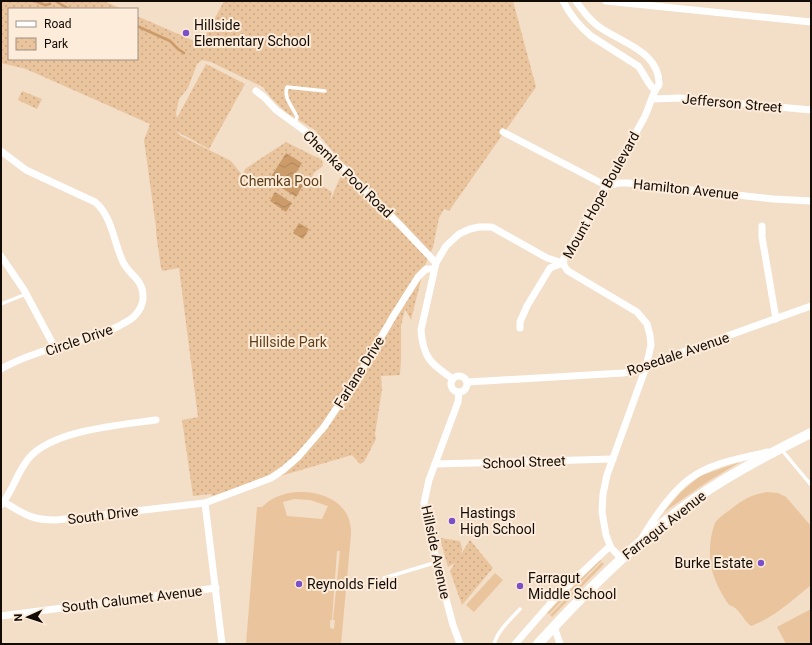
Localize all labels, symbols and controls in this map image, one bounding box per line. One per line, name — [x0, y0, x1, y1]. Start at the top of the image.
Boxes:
legend — [8, 8, 138, 60]
text: Road — [44, 17, 72, 31]
place label: Hillside Elementary School — [194, 17, 310, 49]
marker: Hillside Elementary School — [181, 28, 191, 38]
text: Park — [44, 37, 69, 51]
street label: Jefferson Street — [681, 91, 783, 115]
street label: Chemka Pool Road — [300, 127, 396, 221]
street label: Mount Hope Boulevard — [559, 129, 643, 261]
park label: Chemka Pool — [240, 173, 322, 189]
street label: Hamilton Avenue — [632, 175, 740, 203]
street label: Circle Drive — [43, 321, 115, 359]
street label: Rosedale Avenue — [625, 329, 731, 379]
street label: Farlane Drive — [331, 333, 387, 411]
park label: Hillside Park — [249, 334, 328, 350]
street label: School Street — [482, 453, 566, 471]
street label: Farragut Avenue — [619, 487, 709, 563]
street label: South Drive — [67, 503, 139, 527]
street label: Hillside Avenue — [418, 504, 454, 600]
place label: Hastings High School — [460, 505, 535, 537]
marker: Hastings High School — [447, 516, 457, 526]
place label: Burke Estate — [675, 555, 753, 571]
marker: Burke Estate — [756, 558, 766, 568]
place label: Farragut Middle School — [528, 570, 616, 602]
place label: Reynolds Field — [307, 576, 397, 592]
marker: Reynolds Field — [294, 579, 304, 589]
marker: Farragut Middle School — [515, 581, 525, 591]
street label: South Calumet Avenue — [61, 582, 203, 616]
north arrow — [8, 597, 48, 637]
text: N — [12, 613, 25, 622]

